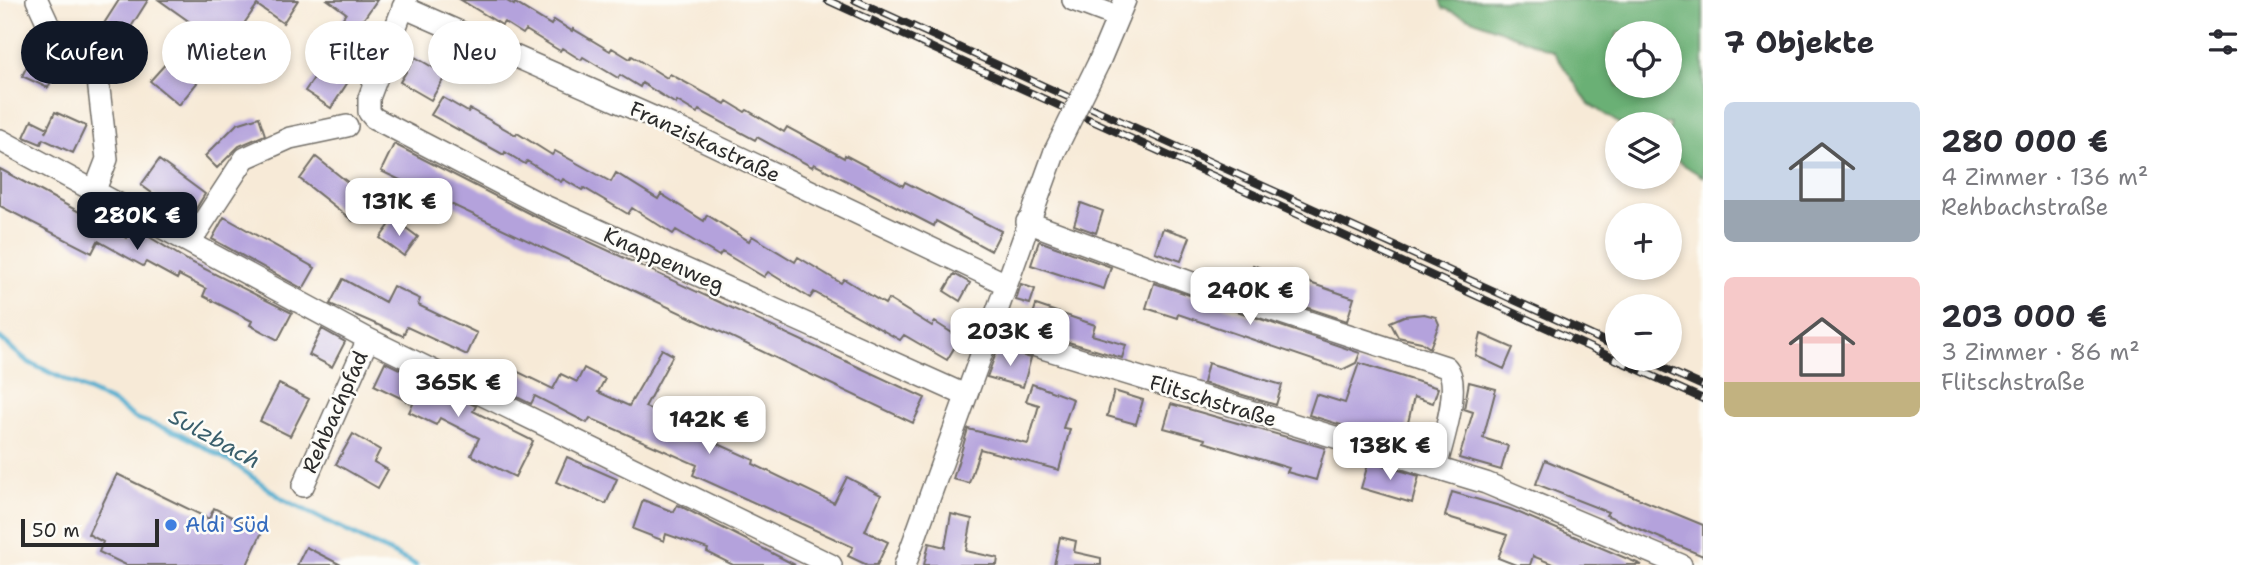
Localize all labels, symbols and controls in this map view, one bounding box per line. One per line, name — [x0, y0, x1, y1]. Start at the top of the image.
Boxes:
chip: Kaufen — [21, 21, 148, 84]
chip: Mieten — [162, 21, 291, 84]
chip: Filter — [305, 21, 414, 84]
chip: Neu — [428, 21, 521, 84]
map controls — [1605, 21, 1682, 371]
button: locate — [1605, 21, 1682, 98]
text: 7 Objekte — [1724, 22, 1874, 63]
icon: filters — [2204, 23, 2242, 61]
street label: Franziskastraße — [625, 95, 785, 189]
button: layers — [1605, 112, 1682, 189]
text: 280 000 € — [1941, 121, 2108, 162]
icon: home — [1780, 130, 1864, 214]
text: 4 Zimmer · 136 m² — [1941, 162, 2148, 192]
pin: 131K € — [342, 178, 456, 238]
text: 131K € — [361, 186, 437, 216]
pin: 280K € — [80, 192, 194, 252]
text: Rehbachstraße — [1941, 192, 2109, 222]
text: 280K € — [93, 200, 181, 230]
button: + — [1605, 203, 1682, 280]
street label: Knappenweg — [599, 221, 729, 299]
pin: 240K € — [1193, 268, 1307, 327]
text: 240K € — [1206, 275, 1294, 305]
button: − — [1605, 294, 1682, 371]
text: 203 000 € — [1941, 296, 2107, 337]
icon: home — [1780, 305, 1864, 389]
pin: 203K € — [953, 308, 1067, 368]
text: 203K € — [967, 316, 1053, 346]
text: 3 Zimmer · 86 m² — [1941, 337, 2140, 367]
street label: Rehbachpfad — [295, 346, 375, 478]
pin: 365K € — [401, 360, 515, 419]
text: 365K € — [415, 367, 501, 397]
text: Flitschstraße — [1941, 367, 2085, 397]
street label: Flitschstraße — [1146, 368, 1280, 434]
pin: 142K € — [652, 396, 766, 456]
water label: Sulzbach — [164, 401, 266, 475]
text: 142K € — [669, 404, 749, 434]
pin: 138K € — [1333, 422, 1447, 482]
text: 138K € — [1349, 430, 1431, 460]
place label: Aldi Süd — [185, 511, 269, 539]
scale bar — [21, 516, 159, 548]
marker: Aldi Süd — [163, 517, 179, 533]
text: 50 m — [32, 518, 80, 543]

